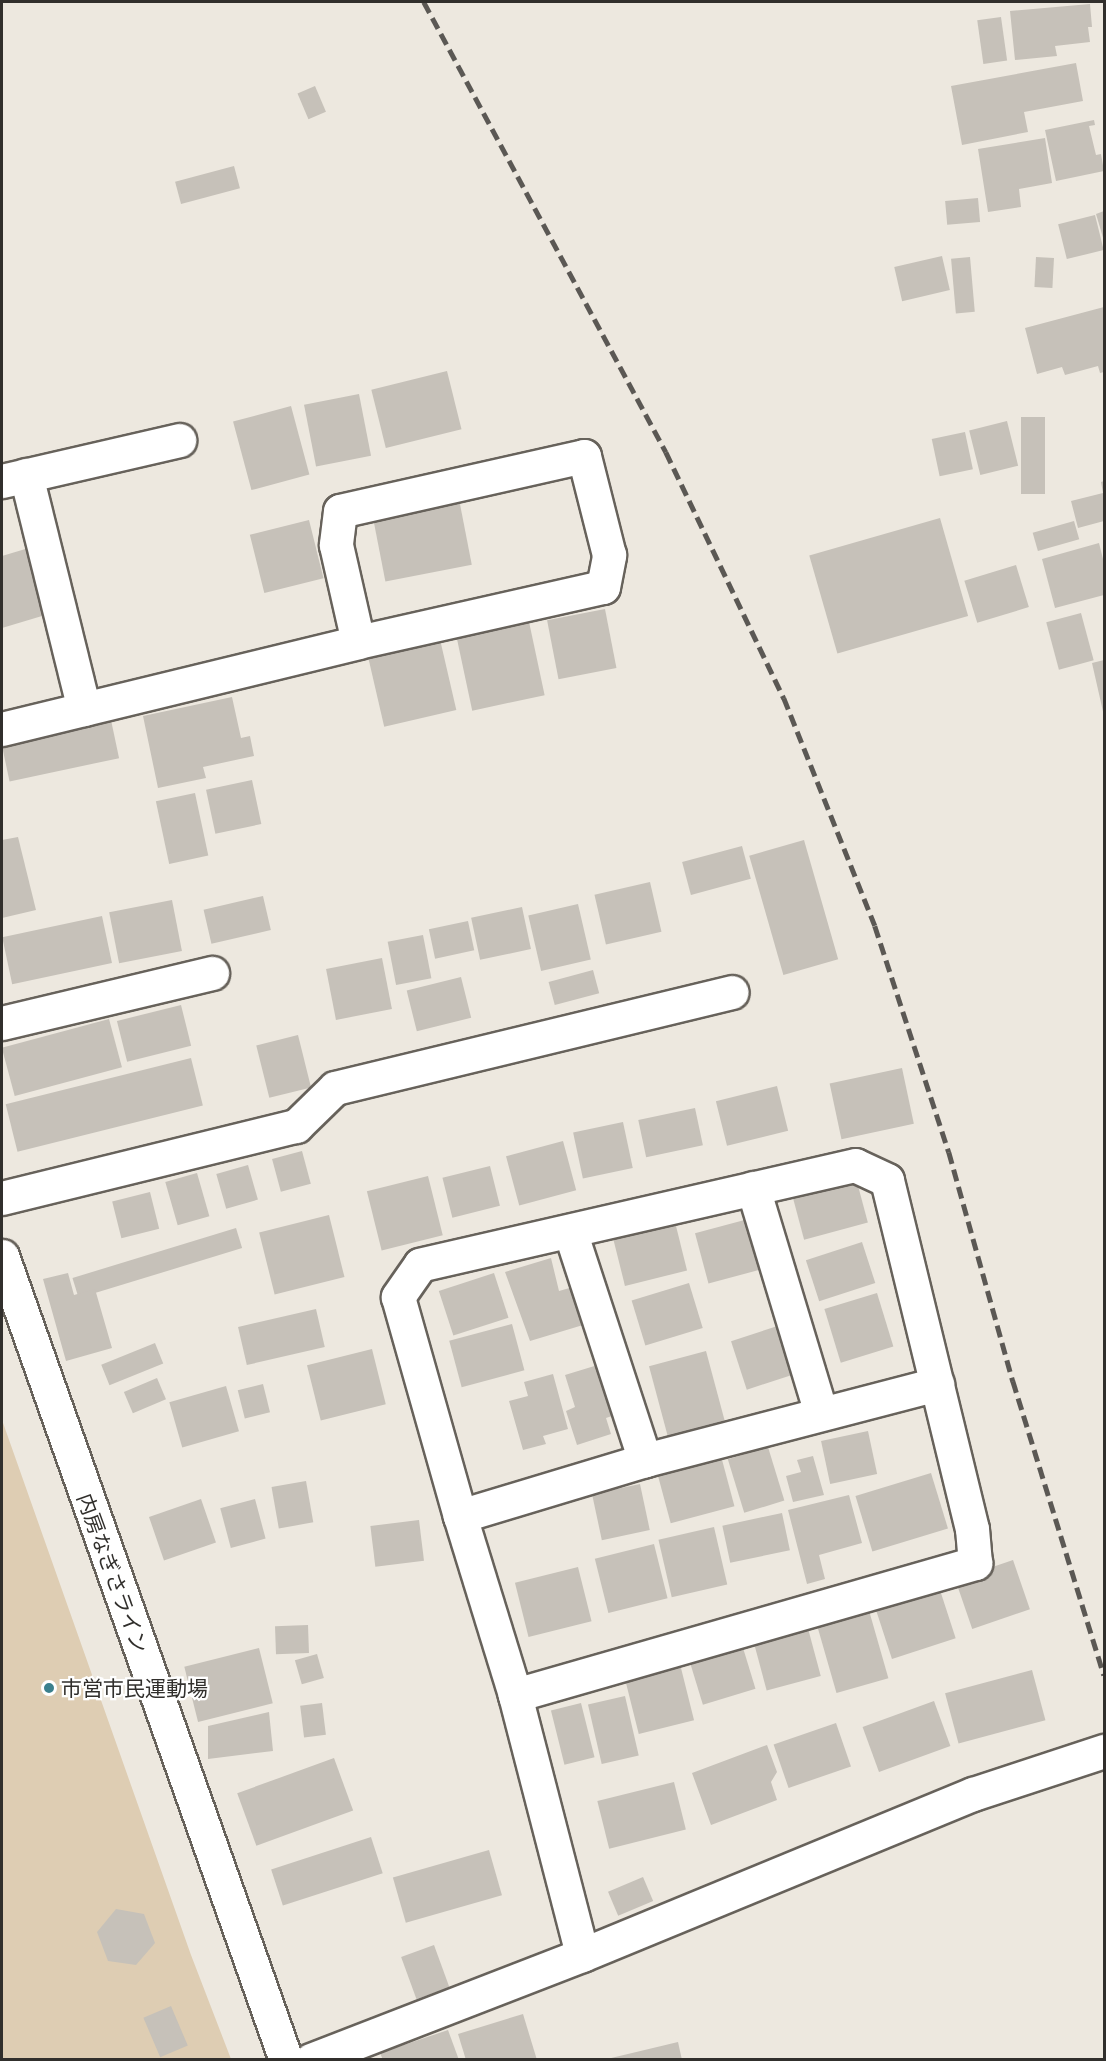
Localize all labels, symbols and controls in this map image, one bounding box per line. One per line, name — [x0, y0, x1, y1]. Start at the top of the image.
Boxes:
street label: 内房なぎさライン — [72, 1490, 154, 1656]
place label: 市営市民運動場 — [61, 1675, 208, 1701]
marker: 市営市民運動場 — [42, 1681, 56, 1695]

